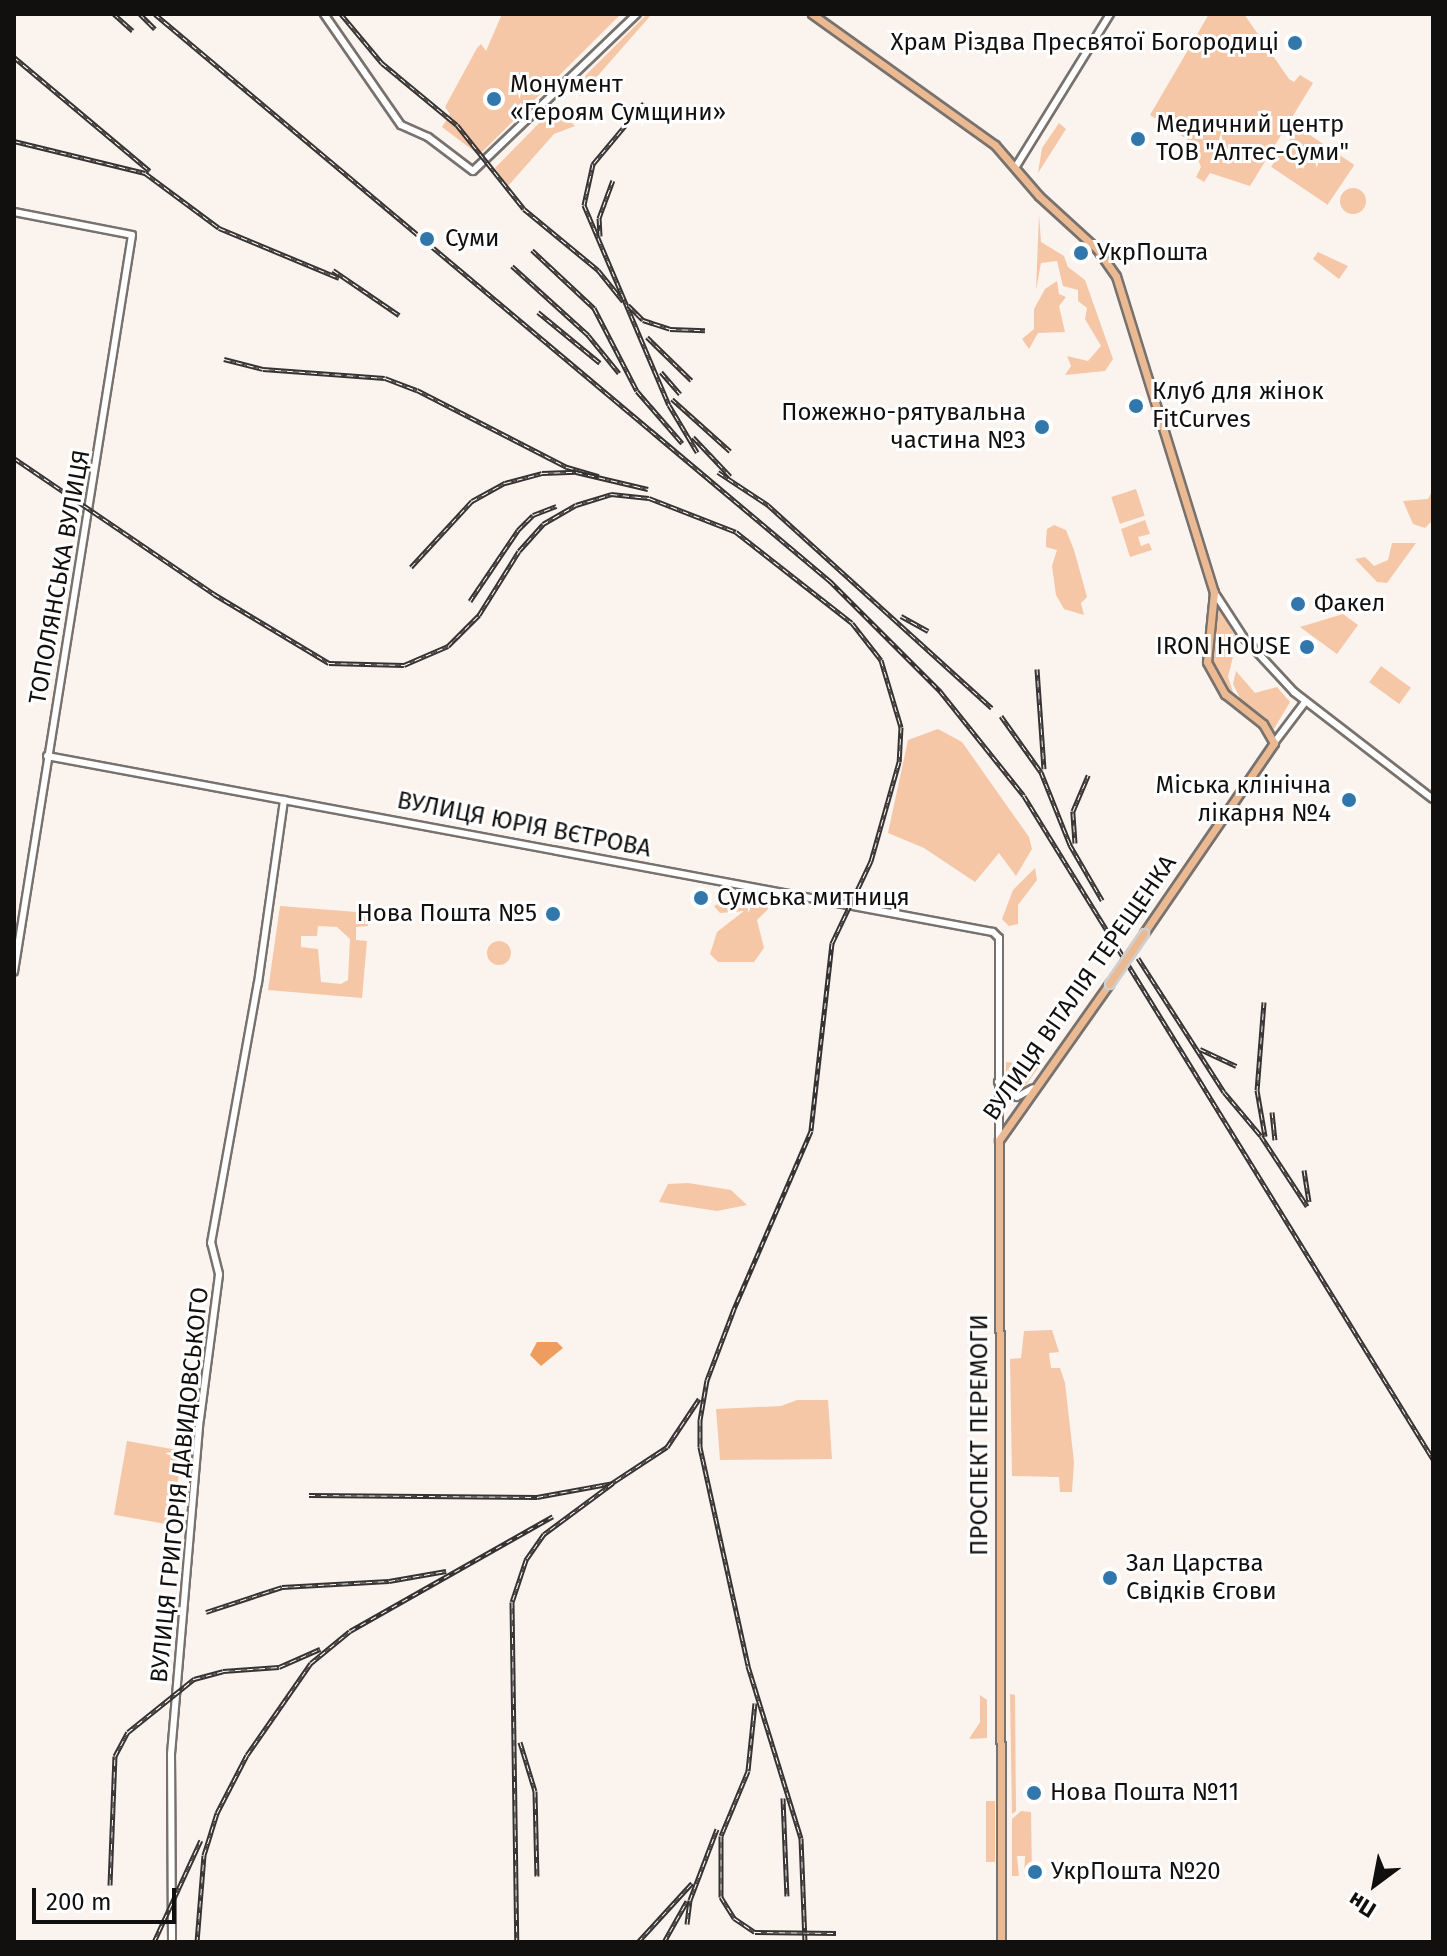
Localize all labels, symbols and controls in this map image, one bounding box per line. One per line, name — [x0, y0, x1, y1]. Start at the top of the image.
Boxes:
place label: Храм Різдва Пресвятої Богородиці — [891, 29, 1279, 57]
marker: Храм Різдва Пресвятої Богородиці — [1286, 34, 1304, 52]
place label: Монумент «Героям Сумщини» — [510, 71, 726, 127]
marker: Монумент «Героям Сумщини» — [485, 90, 503, 108]
place label: Медичний центр ТОВ "Алтес-Суми" — [1156, 111, 1349, 167]
marker: Медичний центр ТОВ "Алтес-Суми" — [1127, 128, 1149, 150]
place label: Суми — [445, 225, 499, 253]
marker: Суми — [416, 228, 438, 250]
place label: УкрПошта — [1097, 239, 1208, 267]
marker: УкрПошта — [1072, 244, 1090, 262]
place label: Клуб для жінок FitCurves — [1152, 378, 1324, 434]
marker: Клуб для жінок FitCurves — [1127, 397, 1145, 415]
place label: Пожежно-рятувальна частина №3 — [781, 399, 1026, 455]
marker: Пожежно-рятувальна частина №3 — [1033, 418, 1051, 436]
street label: ТОПОЛЯНСЬКА ВУЛИЦЯ — [23, 448, 97, 706]
place label: Факел — [1314, 590, 1385, 618]
marker: Факел — [1289, 595, 1307, 613]
place label: IRON HOUSE — [1156, 633, 1291, 661]
marker: IRON HOUSE — [1298, 638, 1316, 656]
place label: Міська клінічна лікарня №4 — [1156, 772, 1331, 828]
street label: ВУЛИЦЯ ЮРІЯ ВЄТРОВА — [395, 786, 653, 864]
marker: Міська клінічна лікарня №4 — [1338, 789, 1360, 811]
street label: ВУЛИЦЯ ВІТАЛІЯ ТЕРЕЩЕНКА — [977, 850, 1183, 1126]
place label: Сумська митниця — [717, 884, 910, 912]
marker: Сумська митниця — [692, 889, 710, 907]
place label: Нова Пошта №5 — [356, 900, 537, 928]
marker: Нова Пошта №5 — [544, 905, 562, 923]
street label: ВУЛИЦЯ ГРИГОРІЯ ДАВИДОВСЬКОГО — [145, 1286, 215, 1684]
street label: ПРОСПЕКТ ПЕРЕМОГИ — [966, 1314, 994, 1556]
place label: Зал Царства Свідків Єгови — [1126, 1550, 1277, 1606]
marker: Зал Царства Свідків Єгови — [1101, 1569, 1119, 1587]
place label: Нова Пошта №11 — [1050, 1779, 1239, 1807]
marker: Нова Пошта №11 — [1025, 1784, 1043, 1802]
north arrow — [1335, 1844, 1415, 1924]
place label: УкрПошта №20 — [1051, 1858, 1221, 1886]
marker: УкрПошта №20 — [1026, 1863, 1044, 1881]
scale bar — [36, 1872, 180, 1922]
text: Пн — [1343, 1886, 1381, 1924]
text: 200 m — [46, 1888, 112, 1916]

